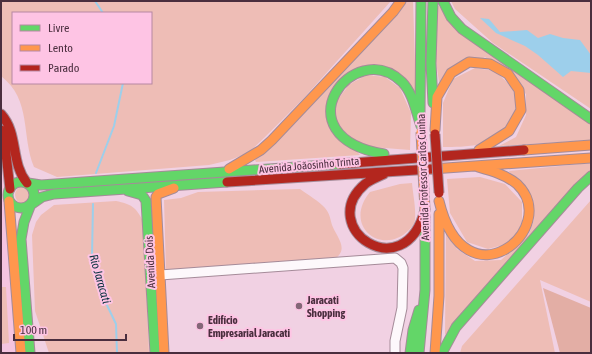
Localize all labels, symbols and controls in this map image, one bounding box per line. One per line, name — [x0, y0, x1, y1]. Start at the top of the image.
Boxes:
legend — [12, 12, 152, 84]
text: Livre — [48, 21, 69, 35]
text: Lento — [48, 41, 73, 55]
text: Parado — [48, 61, 80, 75]
street label: Avenida Professor Carlos Cunha — [415, 113, 431, 241]
street label: Avenida Joãosinho Trinta — [258, 155, 360, 175]
street label: Avenida Dois — [143, 235, 157, 288]
water label: Rio Jaracati — [86, 253, 114, 305]
place label: Jaracati Shopping — [306, 294, 345, 319]
marker: Jaracati Shopping — [294, 301, 304, 311]
place label: Edifício Empresarial Jaracati — [208, 314, 290, 339]
scale bar — [14, 316, 126, 342]
marker: Edifício Empresarial Jaracati — [195, 321, 205, 331]
text: 100 m — [20, 323, 47, 337]

